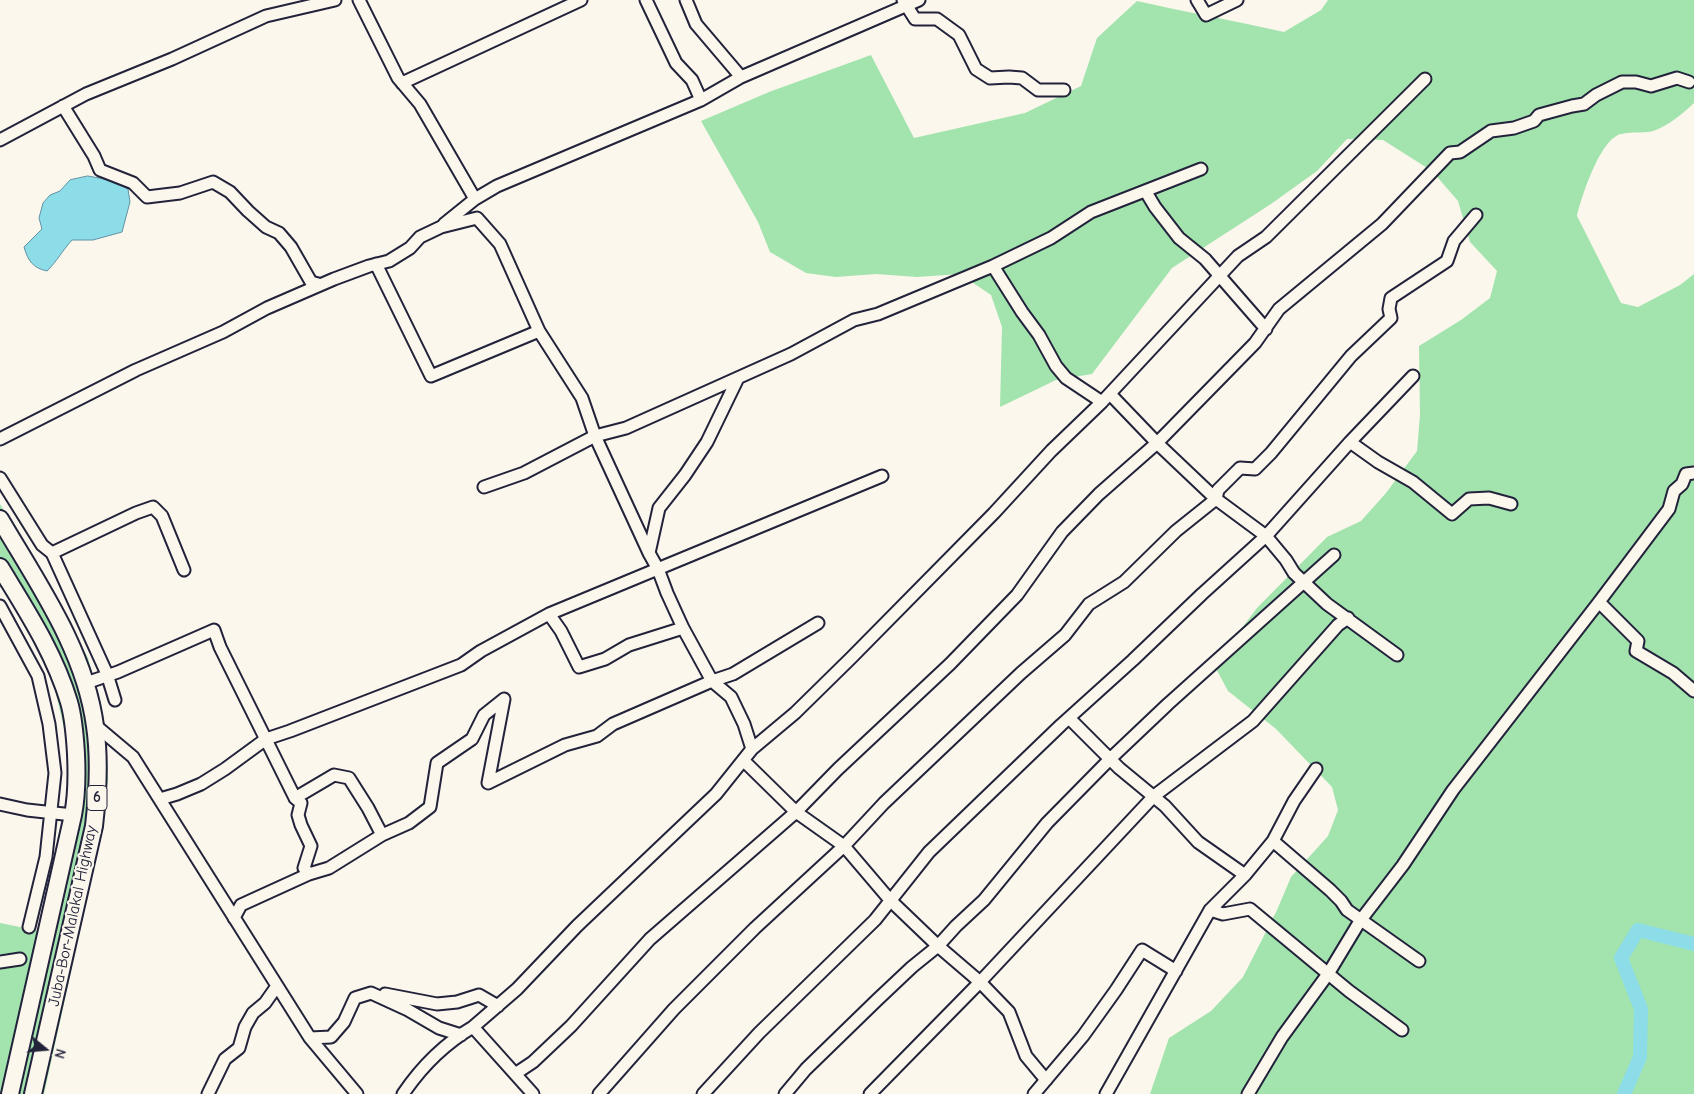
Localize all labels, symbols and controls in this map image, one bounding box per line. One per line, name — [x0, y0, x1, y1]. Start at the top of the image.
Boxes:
road number: 6 — [87, 786, 107, 810]
street label: Juba-Bor-Malakal Highway — [44, 824, 102, 1008]
north arrow — [20, 1024, 70, 1074]
text: N — [50, 1047, 69, 1060]

